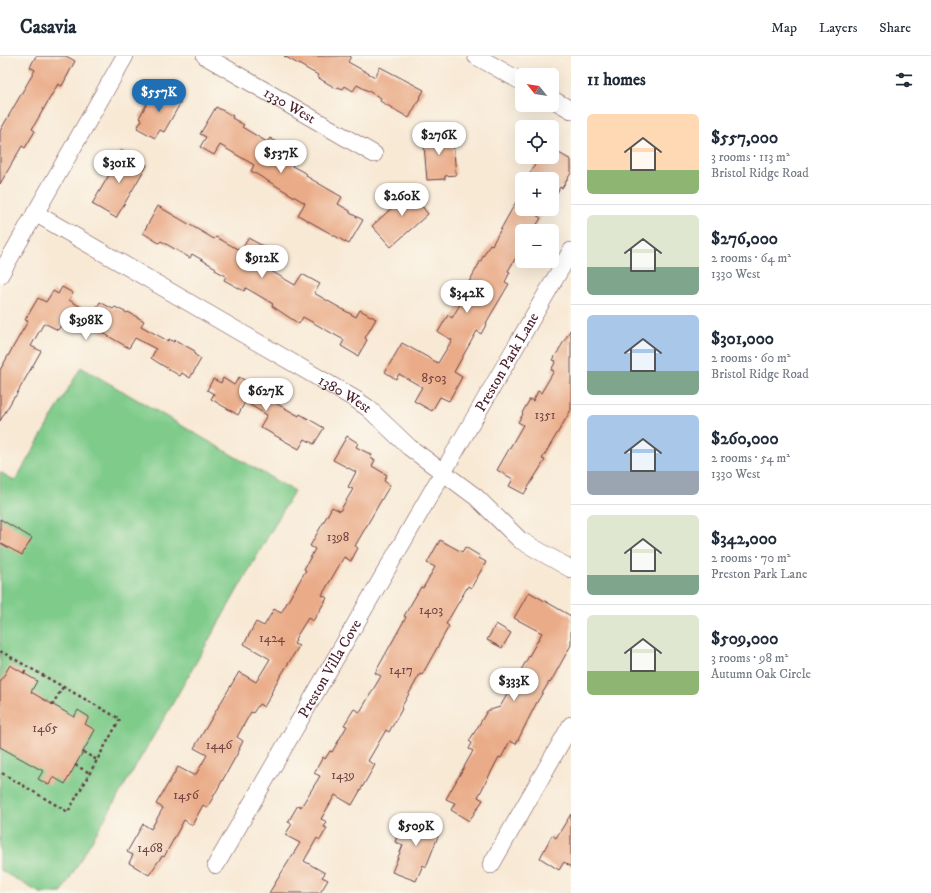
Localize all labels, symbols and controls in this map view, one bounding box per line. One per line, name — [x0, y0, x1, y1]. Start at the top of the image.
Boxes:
text: Casavia — [20, 16, 76, 39]
text: Map — [771, 19, 797, 37]
text: Layers — [819, 19, 857, 37]
text: Share — [879, 19, 911, 37]
north arrow — [515, 68, 559, 112]
map controls — [515, 68, 559, 268]
text: 11 homes — [587, 69, 646, 91]
icon: filters — [893, 69, 915, 91]
pin: $557K — [131, 79, 187, 113]
street label: 1330 West — [260, 83, 319, 128]
text: $557K — [141, 84, 177, 100]
button: locate — [515, 120, 559, 164]
pin: $276K — [411, 122, 467, 156]
text: $276K — [421, 127, 457, 143]
text: $557,000 — [711, 127, 778, 149]
icon: home — [619, 130, 667, 178]
pin: $537K — [253, 140, 309, 174]
text: $537K — [264, 145, 298, 161]
text: 3 rooms · 113 m² — [711, 149, 790, 165]
pin: $301K — [91, 150, 147, 184]
text: $301K — [103, 155, 135, 171]
text: Bristol Ridge Road — [711, 165, 809, 181]
button: + — [515, 172, 559, 216]
pin: $260K — [374, 183, 430, 217]
text: $260K — [384, 188, 420, 204]
button: − — [515, 224, 559, 268]
text: $276,000 — [711, 228, 778, 250]
icon: home — [619, 231, 667, 279]
pin: $912K — [234, 245, 290, 279]
text: $912K — [245, 250, 279, 266]
text: 2 rooms · 64 m² — [711, 250, 791, 266]
text: 1330 West — [711, 266, 760, 282]
pin: $342K — [439, 280, 495, 314]
text: $342K — [450, 285, 484, 301]
pin: $398K — [58, 307, 114, 341]
street label: Preston Park Lane — [471, 309, 543, 415]
text: $398K — [69, 312, 103, 328]
text: $301,000 — [711, 328, 774, 350]
icon: home — [619, 331, 667, 379]
text: 2 rooms · 60 m² — [711, 350, 791, 366]
text: Bristol Ridge Road — [711, 366, 809, 382]
house number: 8503 — [422, 370, 447, 386]
street label: 1380 West — [315, 371, 376, 417]
pin: $627K — [238, 378, 294, 412]
text: $627K — [248, 383, 284, 399]
house number: 1351 — [535, 407, 556, 423]
text: $260,000 — [711, 428, 779, 450]
icon: home — [619, 431, 667, 479]
text: 2 rooms · 54 m² — [711, 450, 790, 466]
text: 1330 West — [711, 466, 760, 482]
text: $342,000 — [711, 528, 777, 550]
house number: 1398 — [327, 529, 349, 545]
icon: home — [619, 531, 667, 579]
text: 2 rooms · 70 m² — [711, 550, 791, 566]
text: Preston Park Lane — [711, 566, 807, 582]
house number: 1403 — [419, 602, 443, 618]
street label: Preston Villa Cove — [294, 616, 366, 721]
text: $509,000 — [711, 628, 778, 650]
house number: 1424 — [259, 630, 286, 646]
icon: home — [619, 631, 667, 679]
text: 3 rooms · 98 m² — [711, 650, 788, 666]
house number: 1417 — [389, 662, 413, 678]
text: Autumn Oak Circle — [711, 666, 811, 682]
pin: $333K — [486, 668, 542, 702]
text: $333K — [499, 673, 529, 689]
house number: 1465 — [32, 720, 58, 736]
house number: 1446 — [206, 737, 233, 753]
house number: 1439 — [331, 767, 355, 783]
house number: 1456 — [173, 787, 200, 803]
pin: $509K — [388, 813, 444, 847]
text: $509K — [398, 818, 434, 834]
house number: 1468 — [137, 840, 163, 856]

